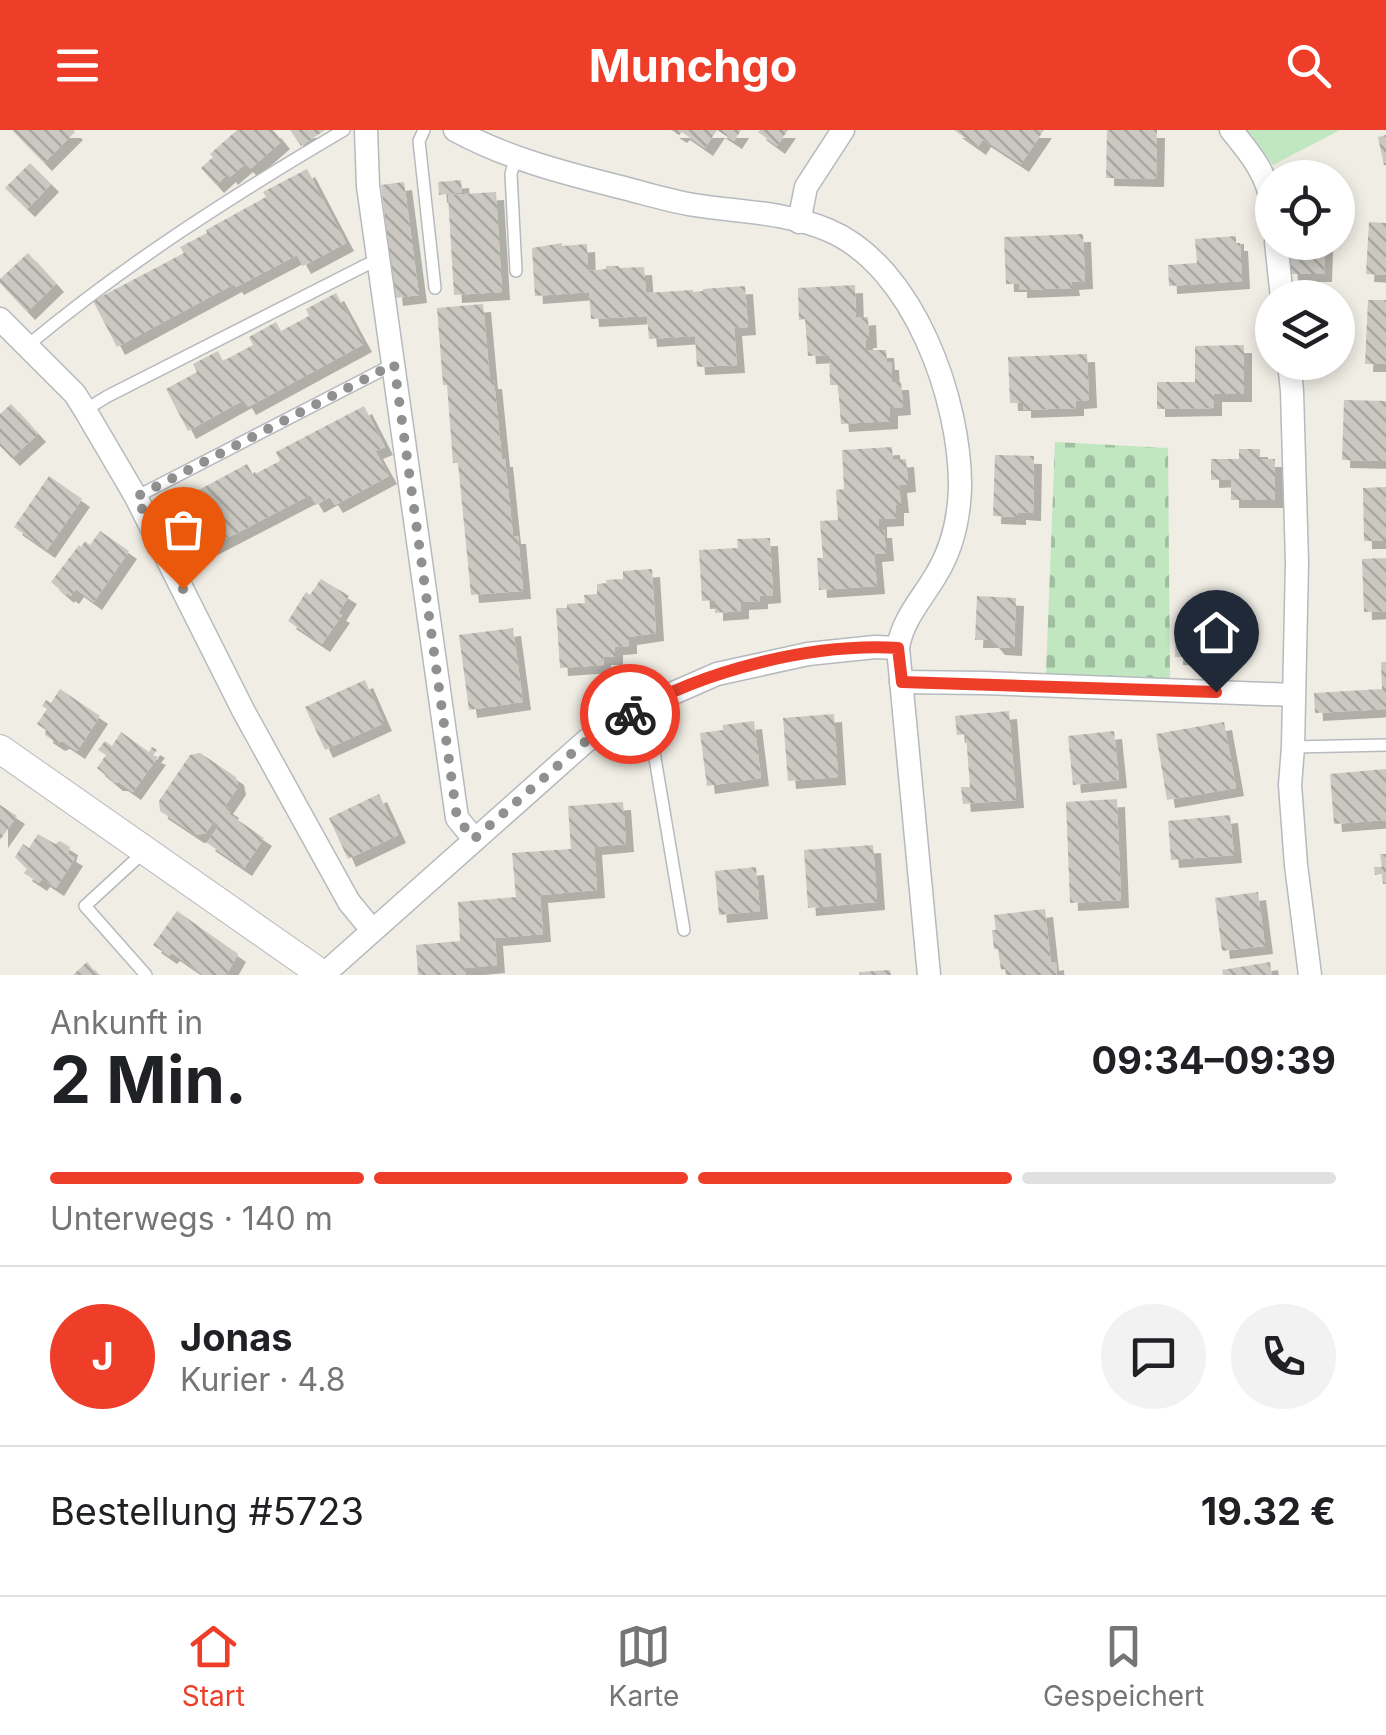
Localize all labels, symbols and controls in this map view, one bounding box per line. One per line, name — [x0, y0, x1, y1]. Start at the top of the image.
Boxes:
icon: menu — [50, 38, 105, 93]
text: Munchgo — [589, 38, 797, 93]
icon: search — [1281, 38, 1336, 93]
map controls — [1255, 160, 1355, 380]
button: locate — [1255, 160, 1355, 260]
button: layers — [1255, 280, 1355, 380]
pin — [141, 487, 226, 590]
icon: bag — [156, 502, 211, 557]
pin — [1174, 590, 1259, 693]
icon: home — [1189, 605, 1244, 660]
courier — [580, 664, 680, 764]
icon: bike — [603, 687, 658, 742]
text: Ankunft in — [50, 1003, 203, 1042]
text: 09:34–09:39 — [1092, 1037, 1336, 1083]
text: 2 Min. — [50, 1040, 247, 1119]
text: Unterwegs · 140 m — [50, 1199, 333, 1238]
button: chat — [1101, 1304, 1206, 1409]
button: phone — [1231, 1304, 1336, 1409]
text: Jonas — [180, 1314, 293, 1360]
text: J — [91, 1333, 114, 1379]
text: Kurier · 4.8 — [180, 1360, 345, 1399]
text: Bestellung #5723 — [50, 1488, 364, 1534]
text: 19.32 € — [1201, 1488, 1336, 1534]
tab: Start — [182, 1619, 245, 1713]
tab: Karte — [609, 1619, 679, 1713]
tab: Gespeichert — [1043, 1619, 1204, 1713]

